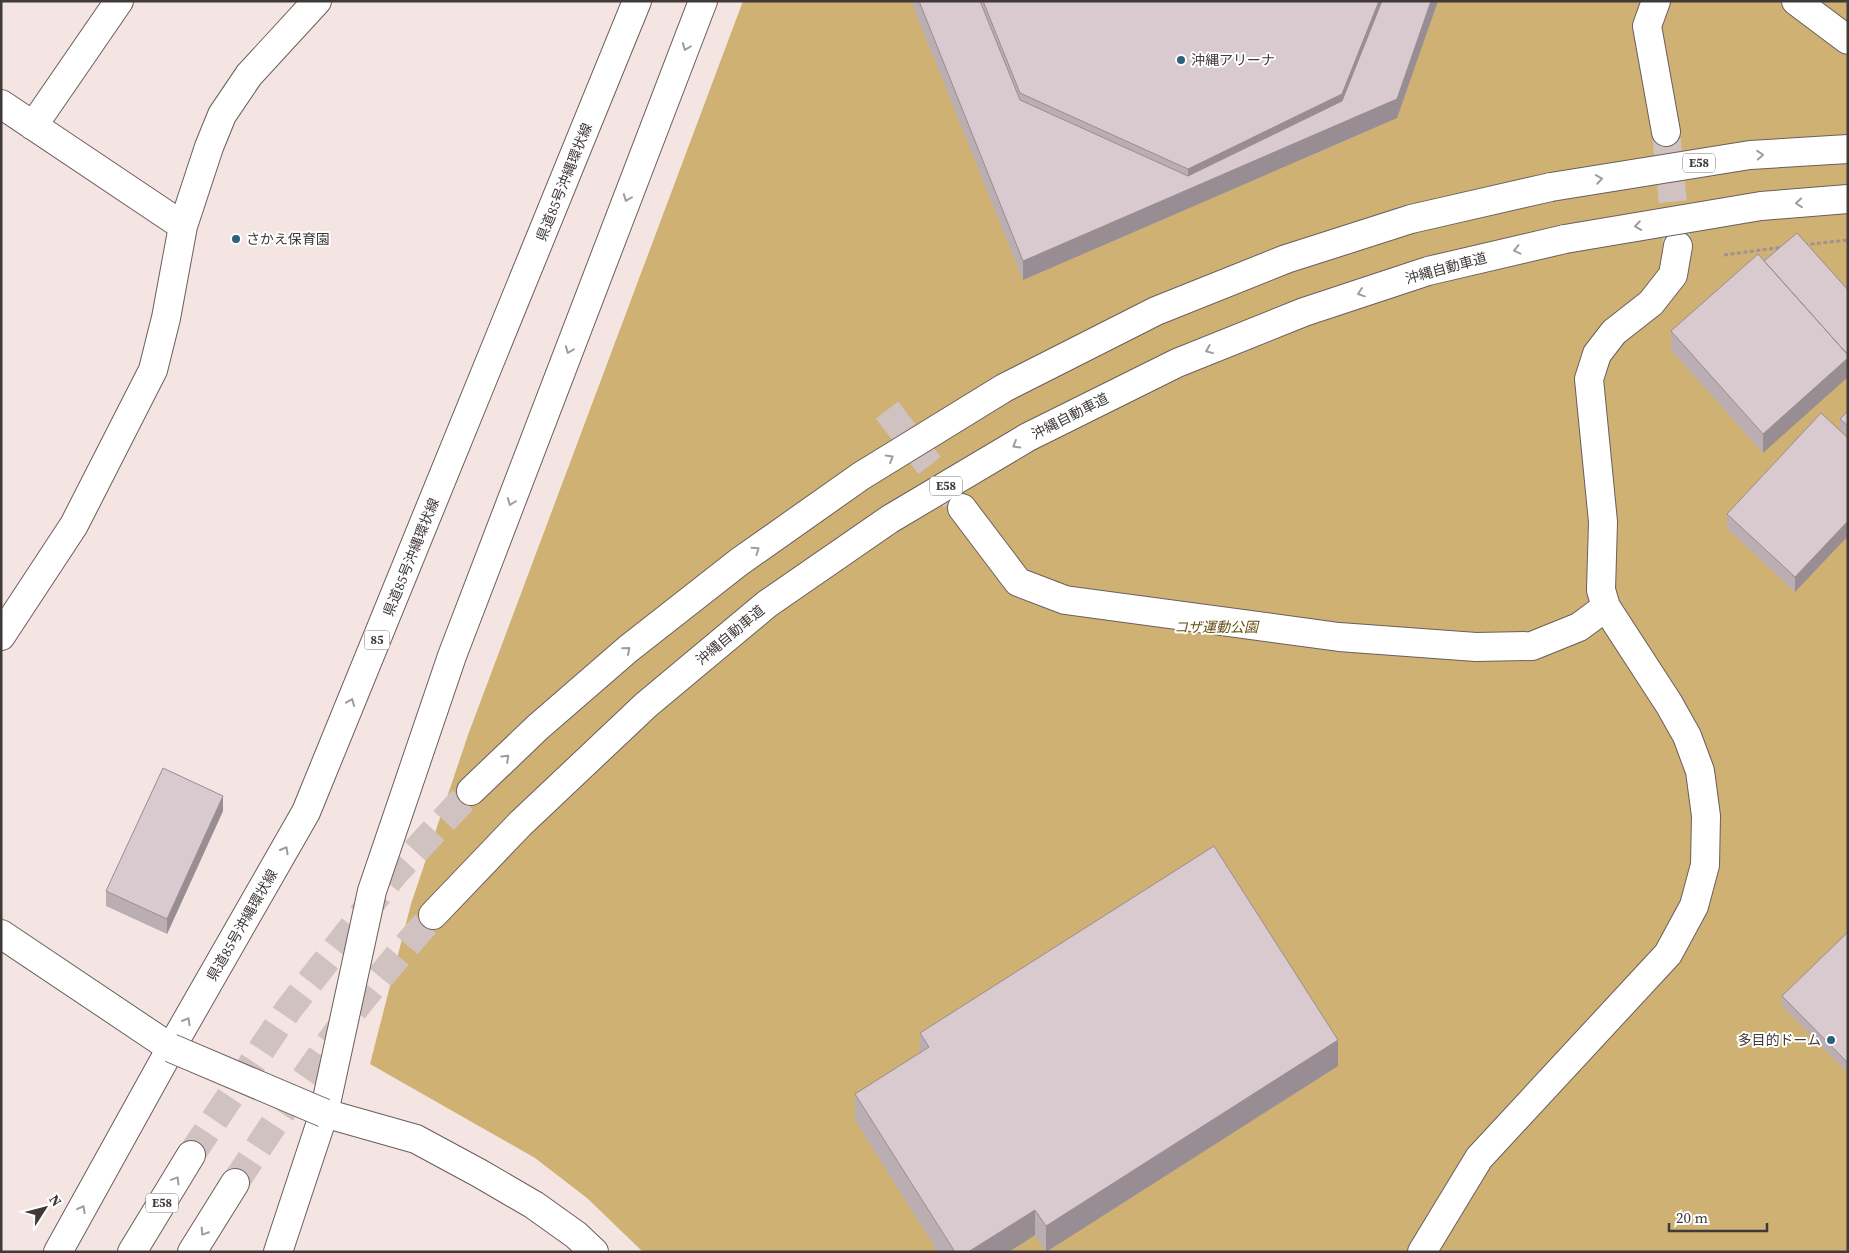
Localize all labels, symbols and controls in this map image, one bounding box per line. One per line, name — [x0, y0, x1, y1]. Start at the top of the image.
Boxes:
one-way arrow — [681, 42, 692, 51]
place label: 沖縄アリーナ — [1191, 50, 1275, 70]
marker: 沖縄アリーナ — [1175, 54, 1187, 66]
street label: 県道85号沖縄環状線 — [531, 120, 597, 244]
one-way arrow — [1756, 149, 1764, 160]
road number: E58 — [1683, 154, 1715, 172]
one-way arrow — [1595, 175, 1603, 185]
one-way arrow — [623, 194, 633, 202]
one-way arrow — [1795, 197, 1803, 208]
one-way arrow — [1634, 221, 1643, 231]
place label: さかえ保育園 — [246, 229, 330, 249]
marker: さかえ保育園 — [230, 233, 242, 245]
one-way arrow — [1513, 244, 1522, 255]
street label: 沖縄自動車道 — [1403, 247, 1489, 289]
one-way arrow — [1357, 288, 1366, 298]
one-way arrow — [1205, 344, 1214, 355]
one-way arrow — [565, 345, 575, 354]
street label: 沖縄自動車道 — [1028, 388, 1112, 444]
one-way arrow — [1012, 438, 1021, 448]
one-way arrow — [884, 455, 893, 465]
road number: E58 — [930, 476, 962, 496]
street label: 県道85号沖縄環状線 — [378, 495, 444, 619]
one-way arrow — [507, 497, 517, 506]
one-way arrow — [750, 547, 760, 556]
street label: 沖縄自動車道 — [691, 600, 769, 670]
park label: コザ運動公園 — [1174, 617, 1260, 637]
road number: 85 — [364, 630, 390, 650]
one-way arrow — [622, 646, 631, 655]
one-way arrow — [345, 698, 356, 707]
one-way arrow — [500, 755, 509, 764]
one-way arrow — [278, 846, 288, 855]
street label: 県道85号沖縄環状線 — [202, 865, 282, 985]
one-way arrow — [180, 1018, 190, 1027]
place label: 多目的ドーム — [1737, 1030, 1821, 1050]
marker: 多目的ドーム — [1825, 1034, 1837, 1046]
one-way arrow — [169, 1177, 179, 1186]
north arrow — [20, 1183, 70, 1233]
text: N — [44, 1190, 67, 1210]
road number: E58 — [146, 1194, 178, 1212]
scale bar — [1669, 1200, 1766, 1232]
one-way arrow — [76, 1206, 86, 1215]
text: 20 m — [1676, 1207, 1708, 1228]
one-way arrow — [201, 1227, 211, 1236]

